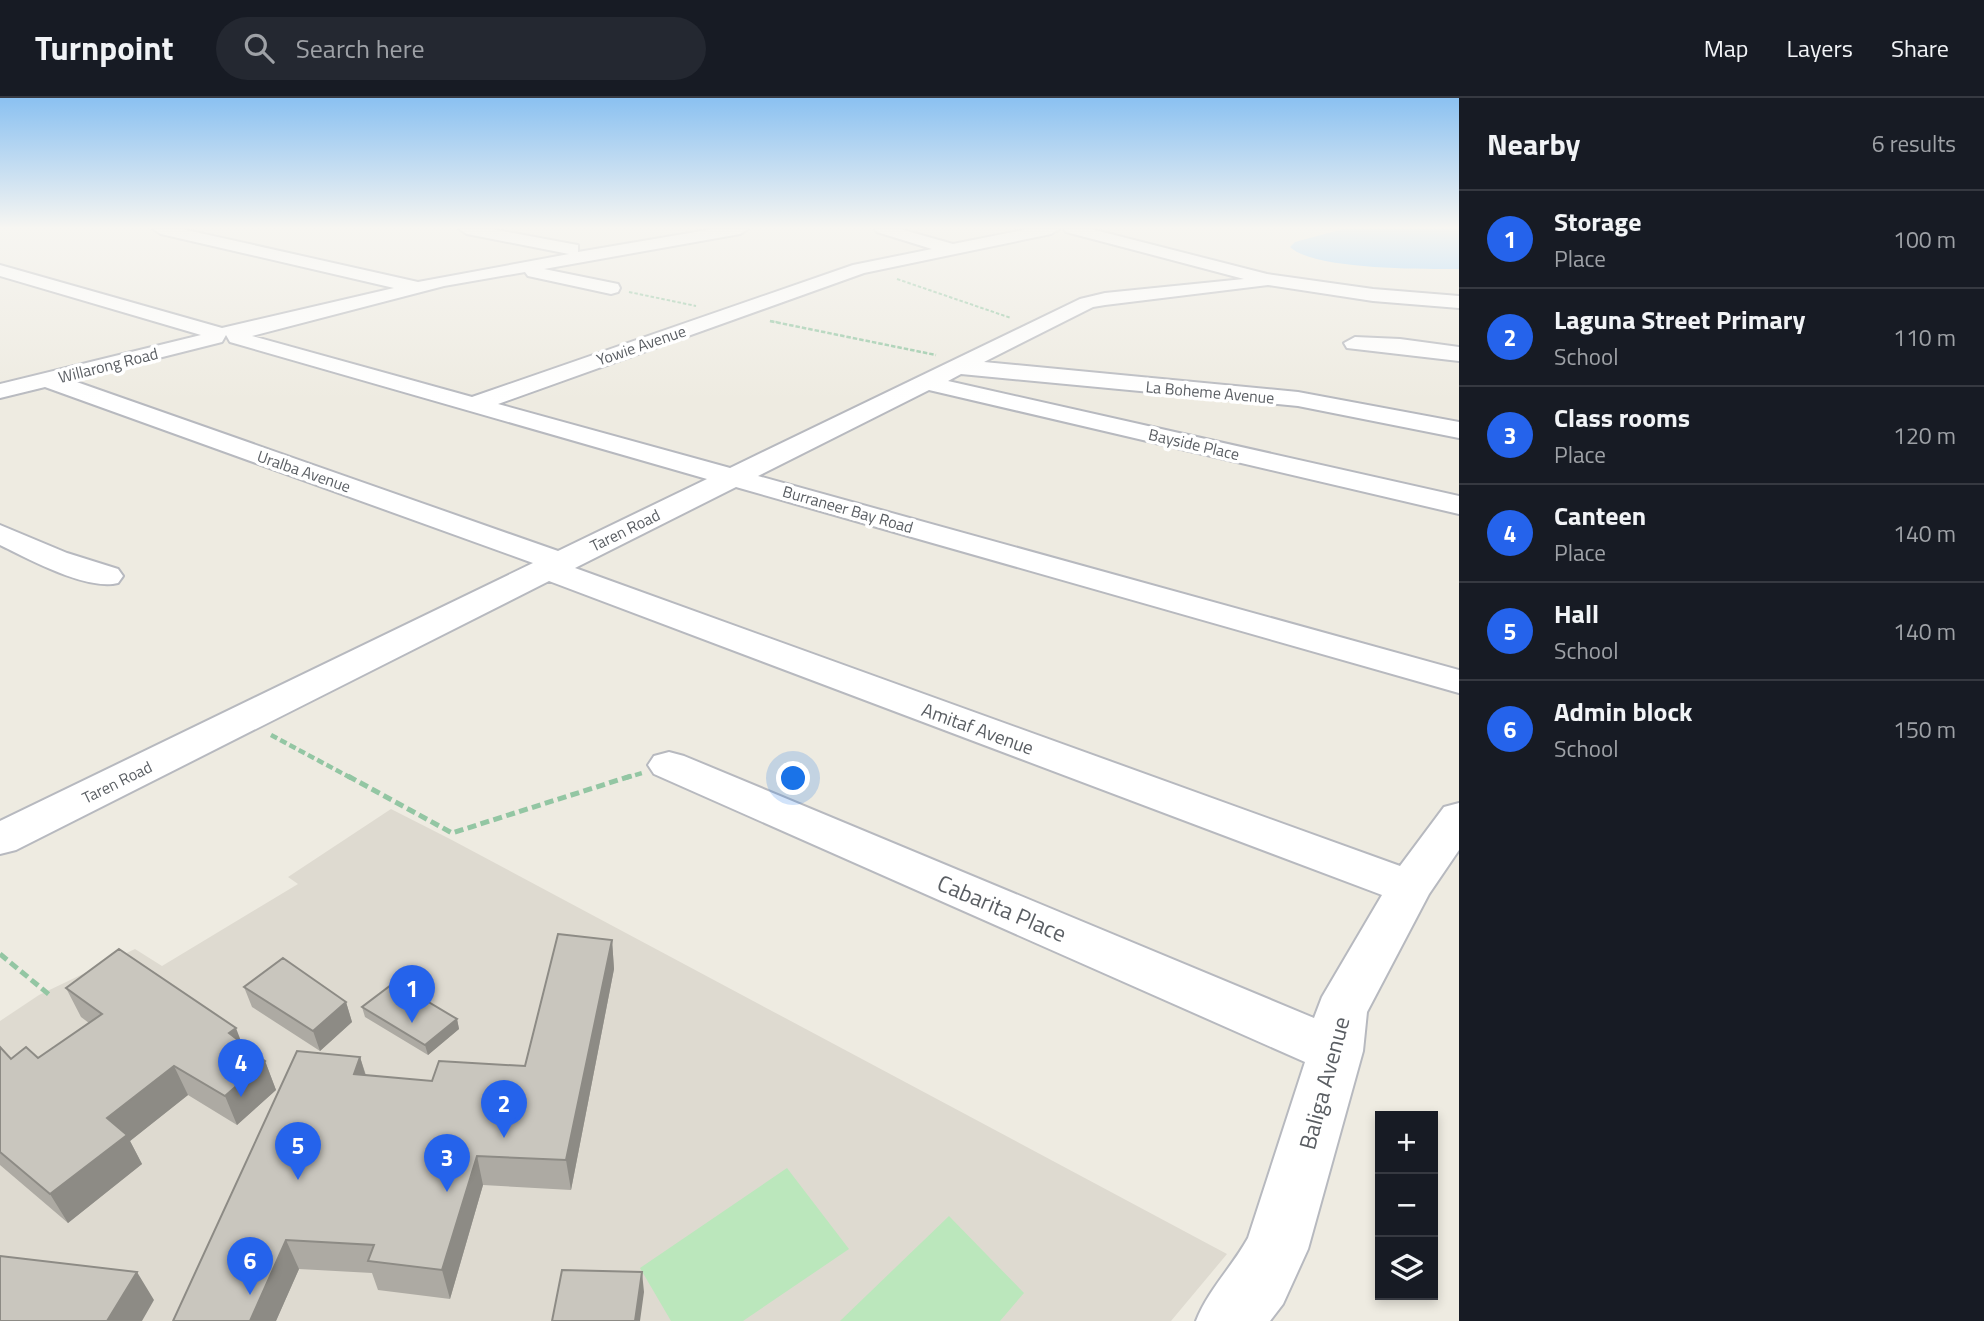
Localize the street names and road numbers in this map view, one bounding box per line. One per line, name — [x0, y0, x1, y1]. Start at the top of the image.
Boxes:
street label: Yowie Avenue — [593, 318, 689, 372]
street label: Willarong Road — [56, 341, 160, 389]
street label: La Boheme Avenue — [1145, 374, 1275, 410]
street label: Bayside Place — [1146, 422, 1242, 466]
street label: Uralba Avenue — [254, 444, 354, 498]
street label: Burraneer Bay Road — [780, 479, 916, 539]
street label: Taren Road — [586, 503, 664, 557]
street label: Amitaf Avenue — [918, 694, 1038, 762]
street label: Taren Road — [78, 755, 156, 809]
street label: Cabarita Place — [932, 865, 1072, 951]
street label: Baliga Avenue — [1289, 1013, 1359, 1153]

